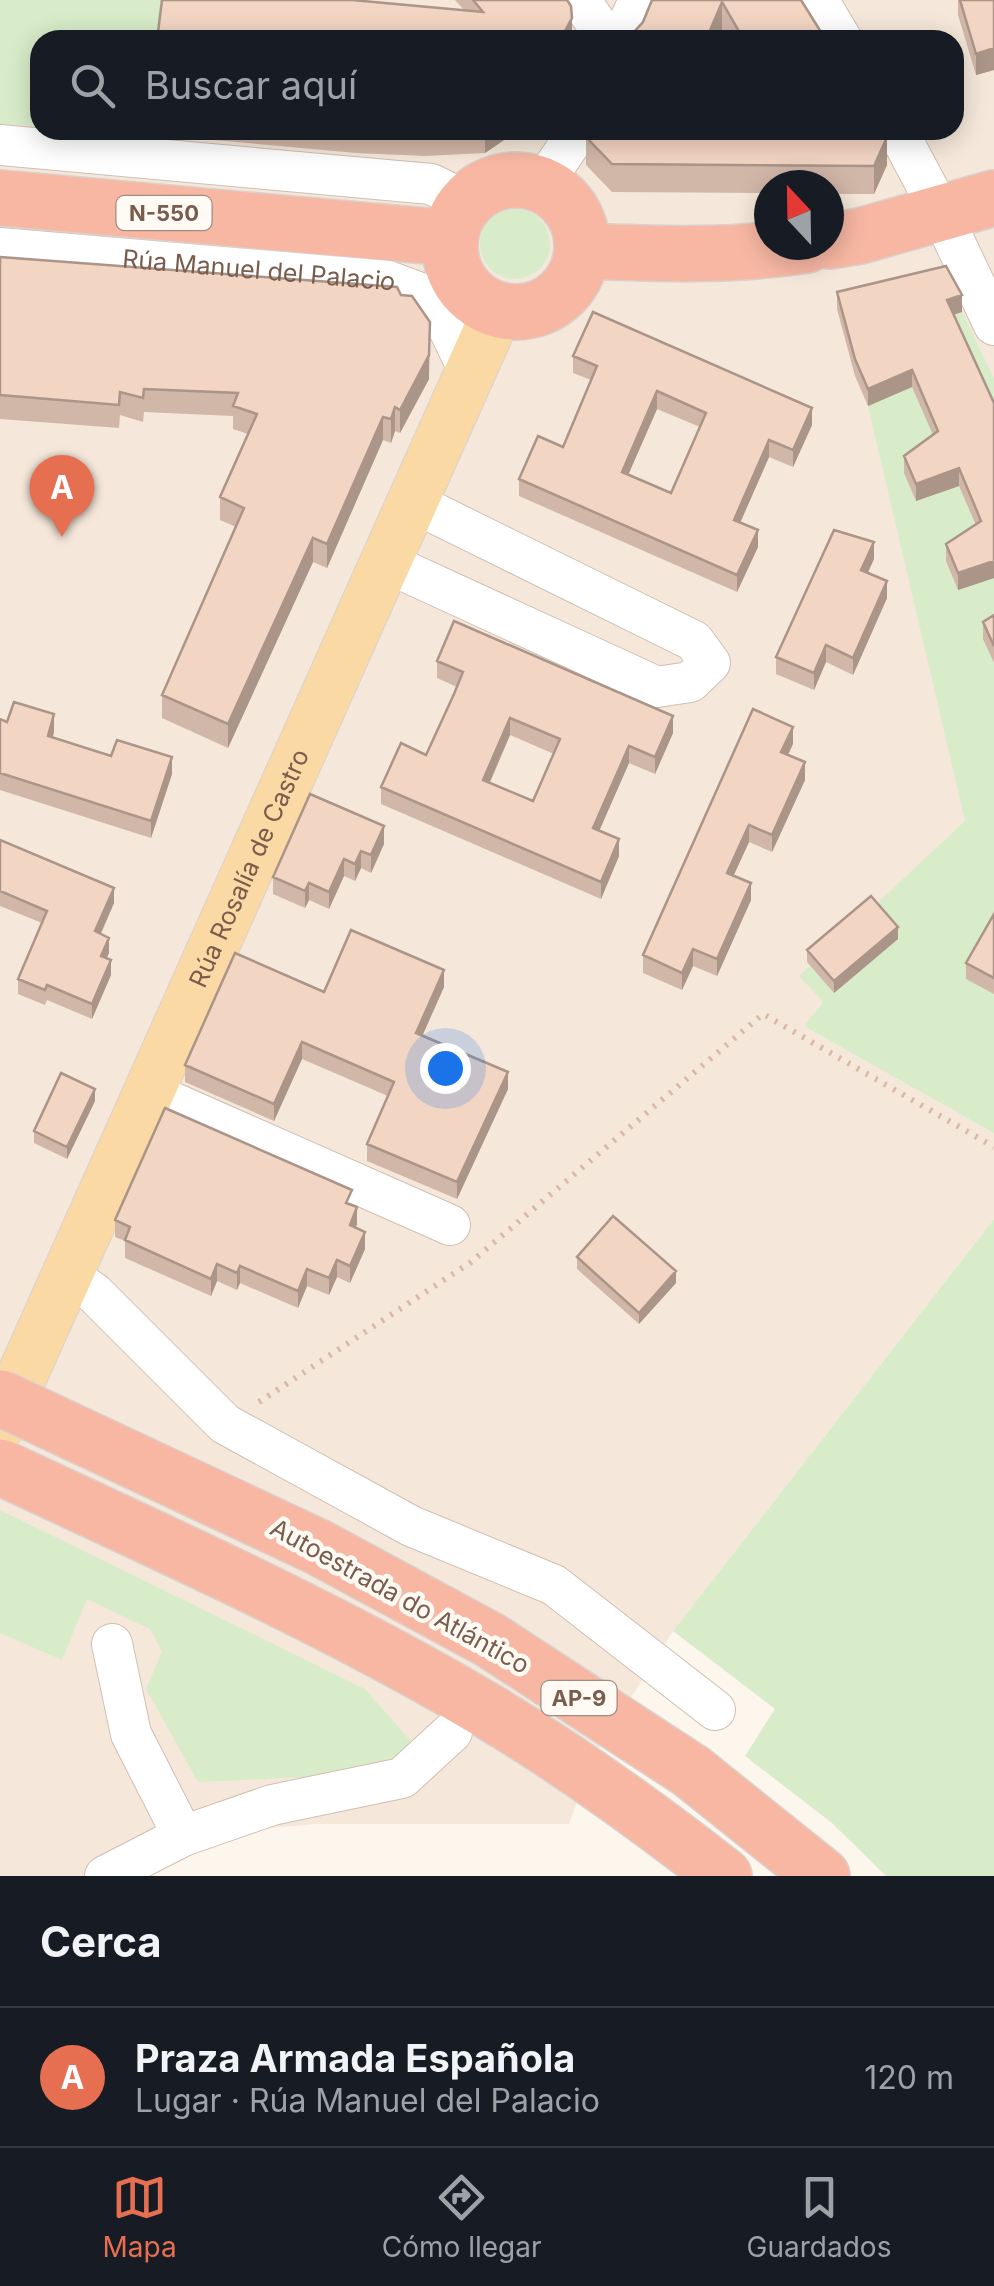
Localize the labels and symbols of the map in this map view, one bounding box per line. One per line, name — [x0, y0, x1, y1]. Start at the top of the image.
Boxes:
north arrow — [754, 170, 844, 260]
road number: N-550 — [116, 196, 212, 230]
street label: Rúa Manuel del Palacio — [121, 243, 401, 298]
pin: A — [30, 454, 94, 537]
street label: Rúa Rosalía de Castro — [183, 744, 315, 992]
your location — [420, 1043, 471, 1094]
street label: Autoestrada do Atlántico — [265, 1512, 535, 1680]
road number: AP-9 — [542, 1681, 616, 1715]

